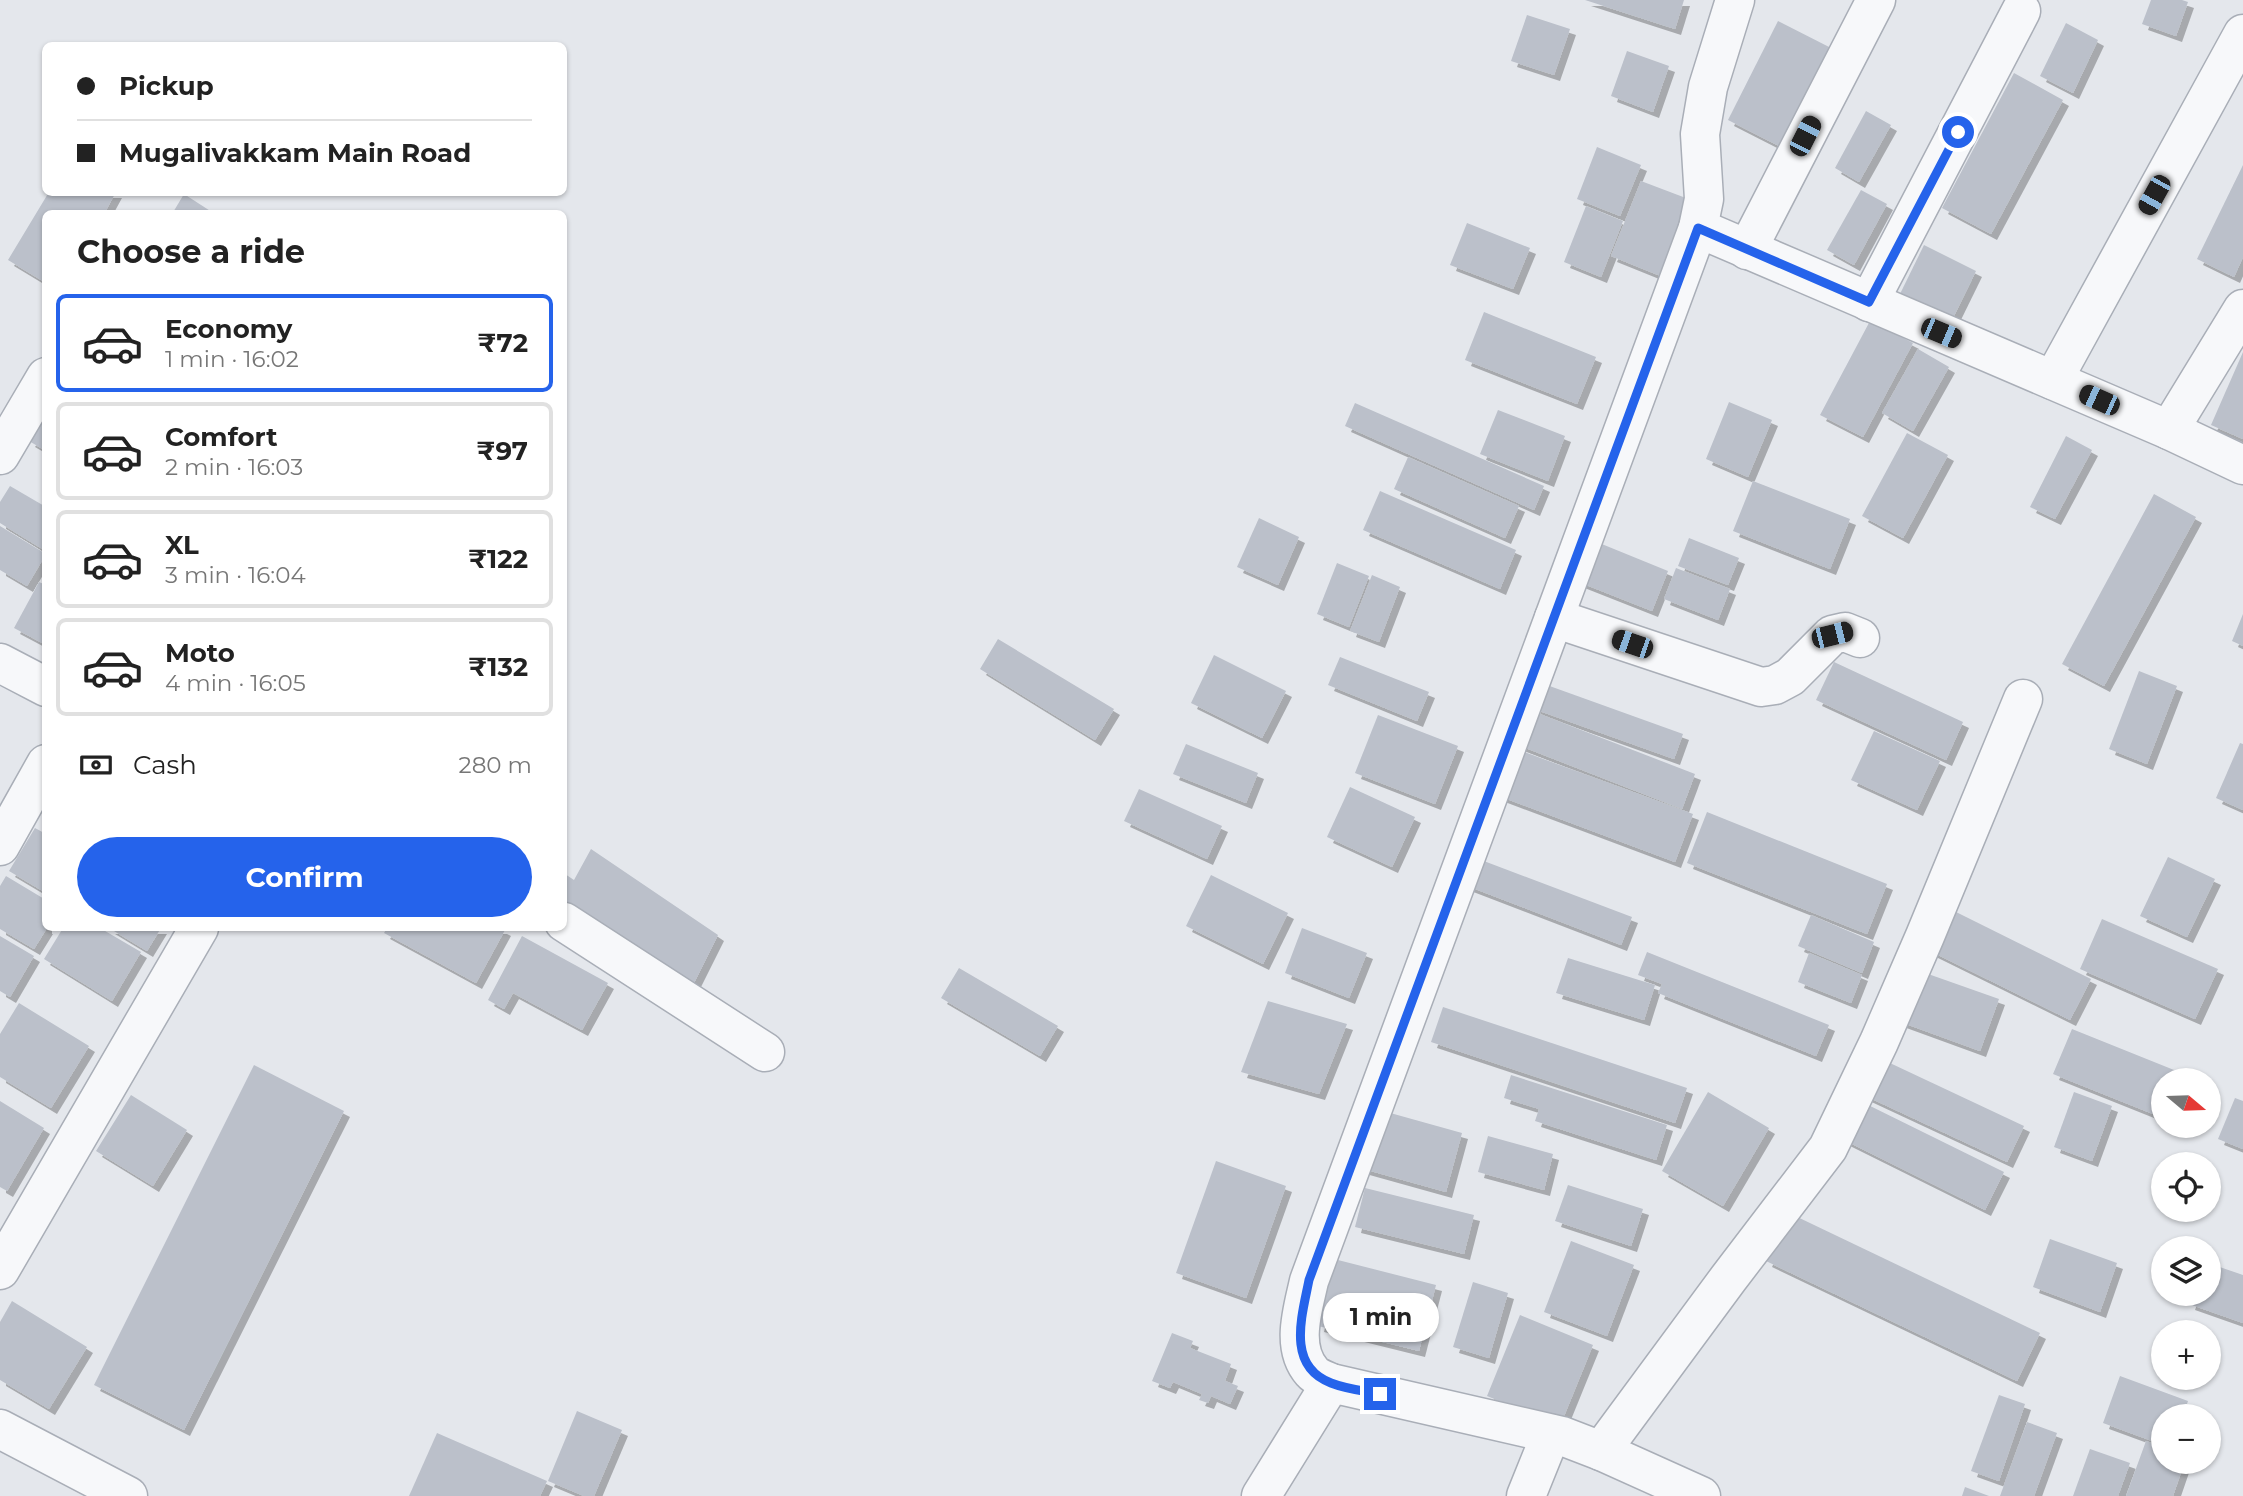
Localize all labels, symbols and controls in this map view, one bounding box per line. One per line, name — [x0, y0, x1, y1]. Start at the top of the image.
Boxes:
text: Pickup — [119, 70, 214, 102]
car — [1787, 113, 1824, 159]
route start — [1942, 116, 1974, 148]
text: Mugalivakkam Main Road — [119, 137, 471, 169]
car — [2135, 172, 2174, 218]
text: Choose a ride — [77, 232, 305, 271]
icon: car — [81, 312, 144, 375]
text: Economy — [165, 313, 292, 345]
car — [1918, 315, 1965, 351]
text: ₹72 — [478, 327, 528, 359]
text: 1 min · 16:02 — [165, 345, 299, 373]
car — [2076, 382, 2123, 418]
icon: car — [81, 420, 144, 483]
text: Comfort — [165, 421, 277, 453]
text: ₹97 — [477, 435, 528, 467]
text: 2 min · 16:03 — [165, 453, 303, 481]
icon: car — [81, 528, 144, 591]
text: XL — [165, 529, 199, 561]
text: ₹122 — [468, 543, 528, 575]
text: 3 min · 16:04 — [165, 561, 306, 589]
car — [1810, 620, 1855, 650]
car — [1609, 627, 1656, 661]
icon: car — [81, 636, 144, 699]
text: Moto — [165, 637, 235, 669]
text: ₹132 — [468, 651, 528, 683]
text: 4 min · 16:05 — [165, 669, 306, 697]
icon: cash — [77, 746, 115, 784]
text: Cash — [133, 749, 197, 781]
text: 280 m — [459, 751, 532, 779]
button: Confirm — [77, 837, 532, 917]
north arrow — [2151, 1068, 2221, 1138]
map controls — [2151, 1068, 2221, 1474]
button: locate — [2151, 1152, 2221, 1222]
button: layers — [2151, 1236, 2221, 1306]
callout: 1 min — [1322, 1292, 1438, 1342]
text: 1 min — [1350, 1303, 1412, 1331]
button: + — [2151, 1320, 2221, 1390]
route end — [1364, 1378, 1396, 1410]
button: − — [2151, 1404, 2221, 1474]

